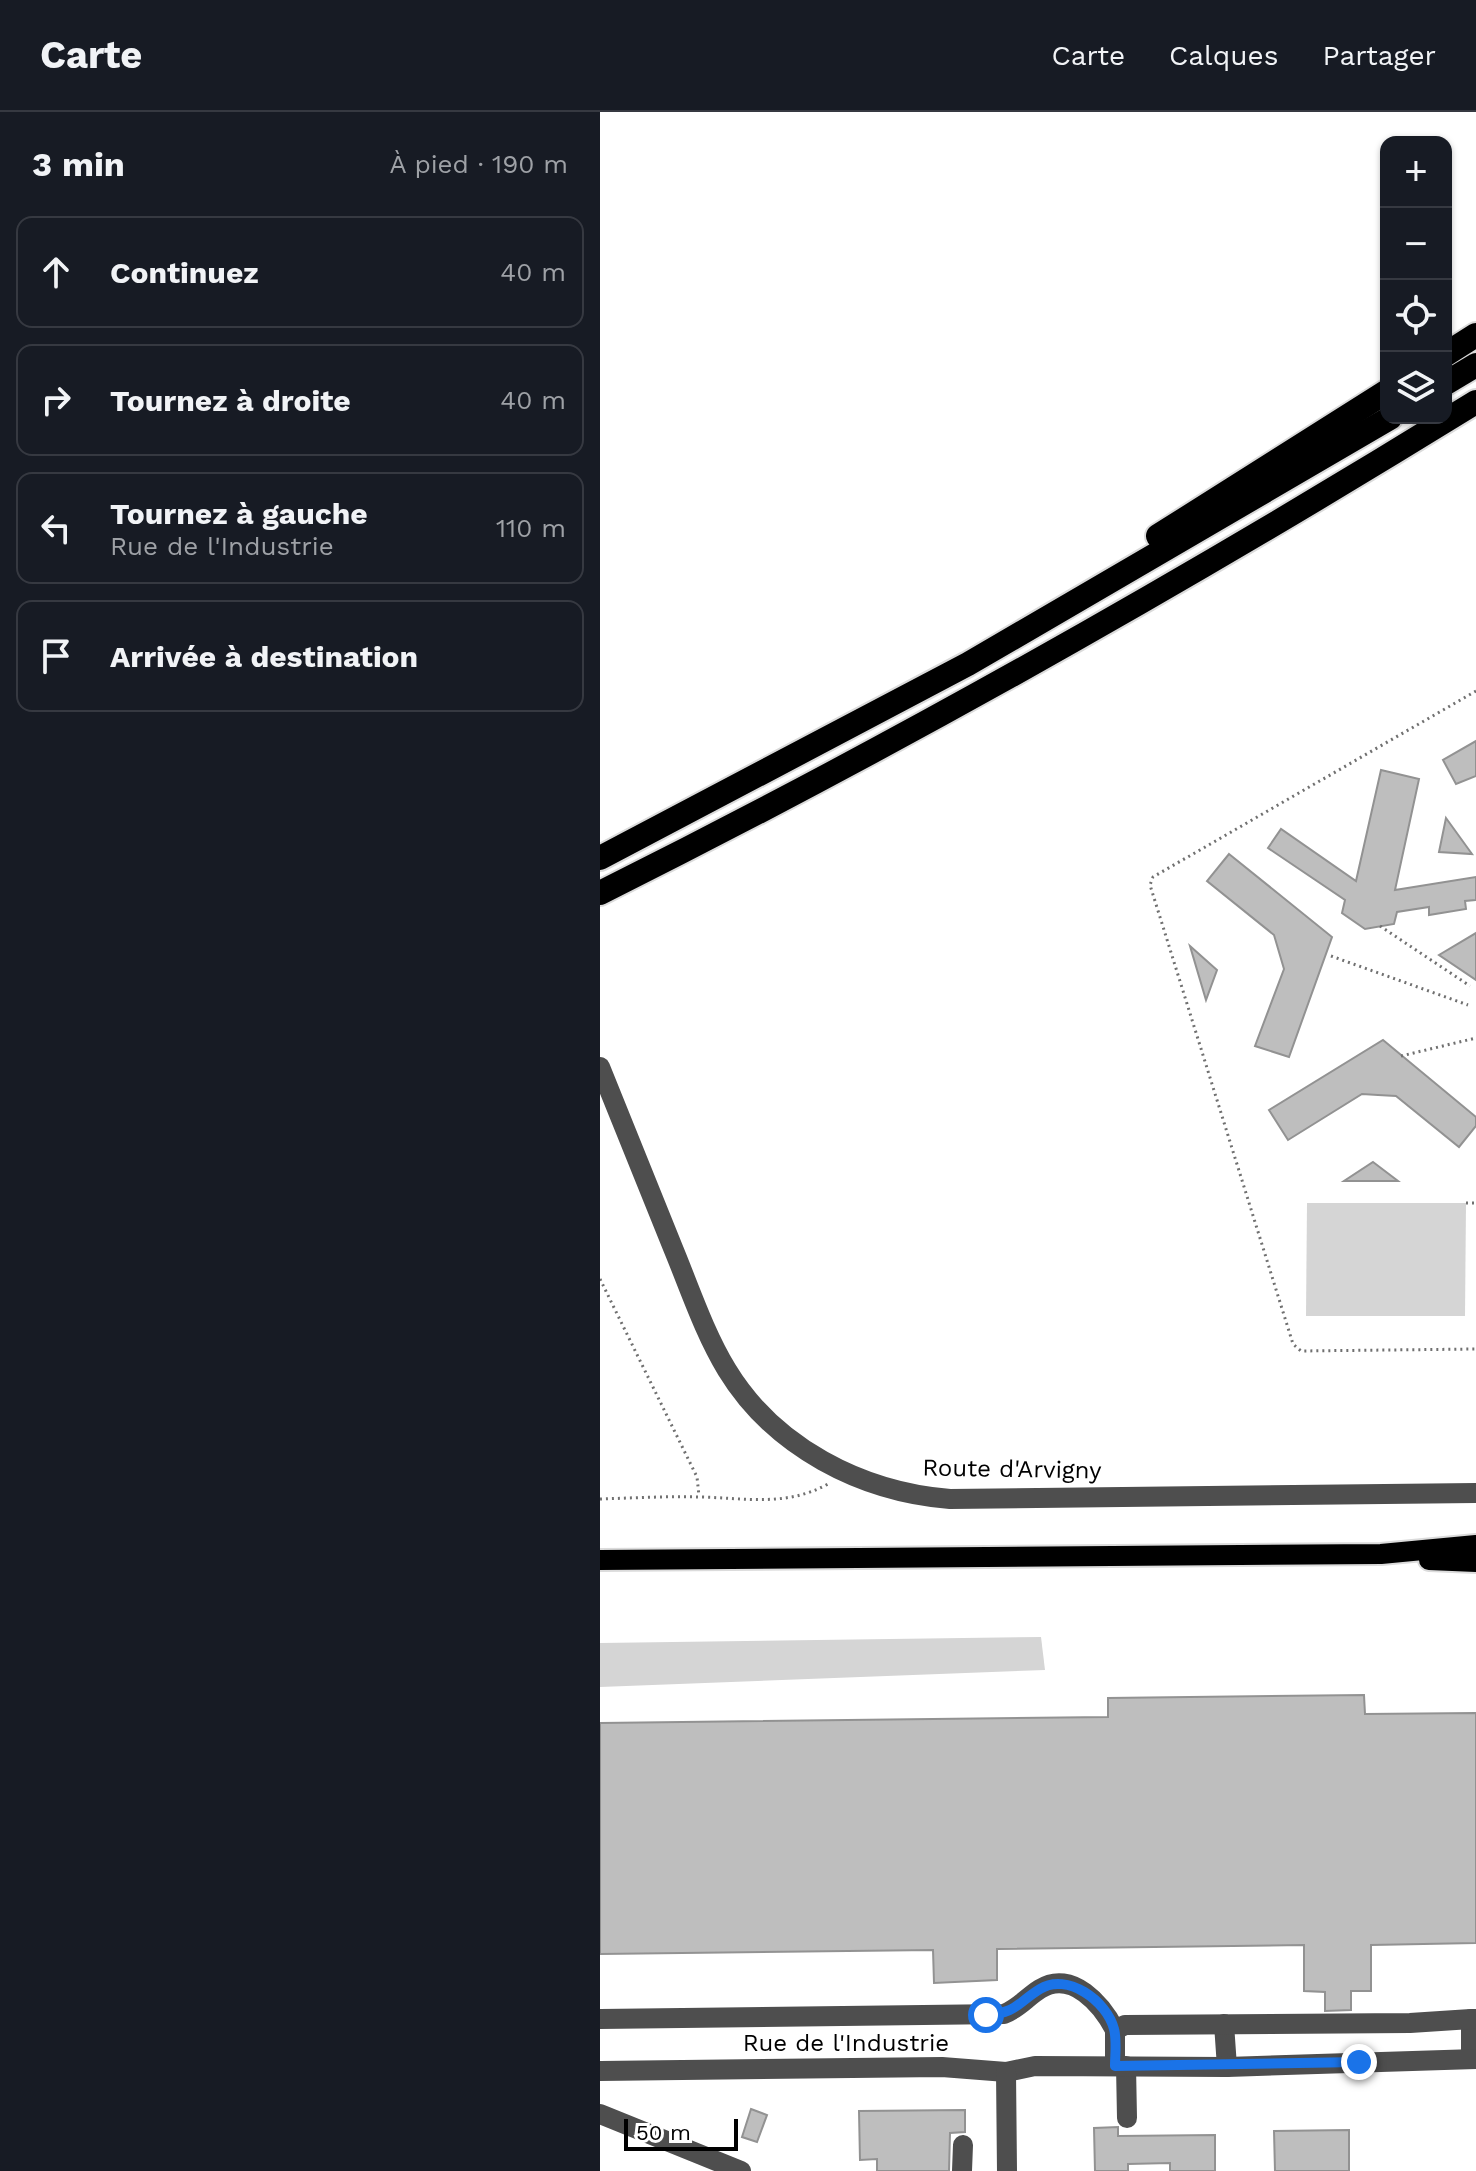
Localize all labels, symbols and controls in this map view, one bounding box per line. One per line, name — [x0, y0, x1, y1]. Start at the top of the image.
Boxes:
text: Carte — [40, 33, 142, 77]
text: Carte — [1052, 39, 1125, 72]
text: Calques — [1169, 39, 1278, 72]
text: Partager — [1322, 39, 1436, 72]
map controls — [1380, 136, 1452, 424]
button: + — [1380, 136, 1452, 208]
text: 3 min — [32, 144, 125, 184]
text: À pied · 190 m — [389, 149, 568, 179]
button: − — [1380, 208, 1452, 280]
icon: ahead — [34, 250, 78, 294]
text: Continuez — [110, 255, 259, 290]
text: 40 m — [500, 257, 566, 287]
button: locate — [1380, 280, 1452, 352]
button: layers — [1380, 352, 1452, 424]
icon: right — [34, 378, 78, 422]
text: Tournez à droite — [110, 383, 351, 418]
text: 40 m — [500, 385, 566, 415]
text: Tournez à gauche — [110, 496, 368, 531]
icon: left — [34, 506, 78, 550]
text: 110 m — [496, 513, 566, 543]
text: Rue de l'Industrie — [110, 531, 334, 561]
icon: arrive — [34, 634, 78, 678]
text: Arrivée à destination — [110, 639, 418, 674]
street label: Route d'Arvigny — [922, 1453, 1102, 1485]
route start — [968, 1997, 1004, 2033]
street label: Rue de l'Industrie — [743, 2029, 949, 2057]
route end — [1341, 2044, 1377, 2080]
scale bar — [624, 2115, 738, 2151]
text: 50 m — [636, 2120, 691, 2145]

